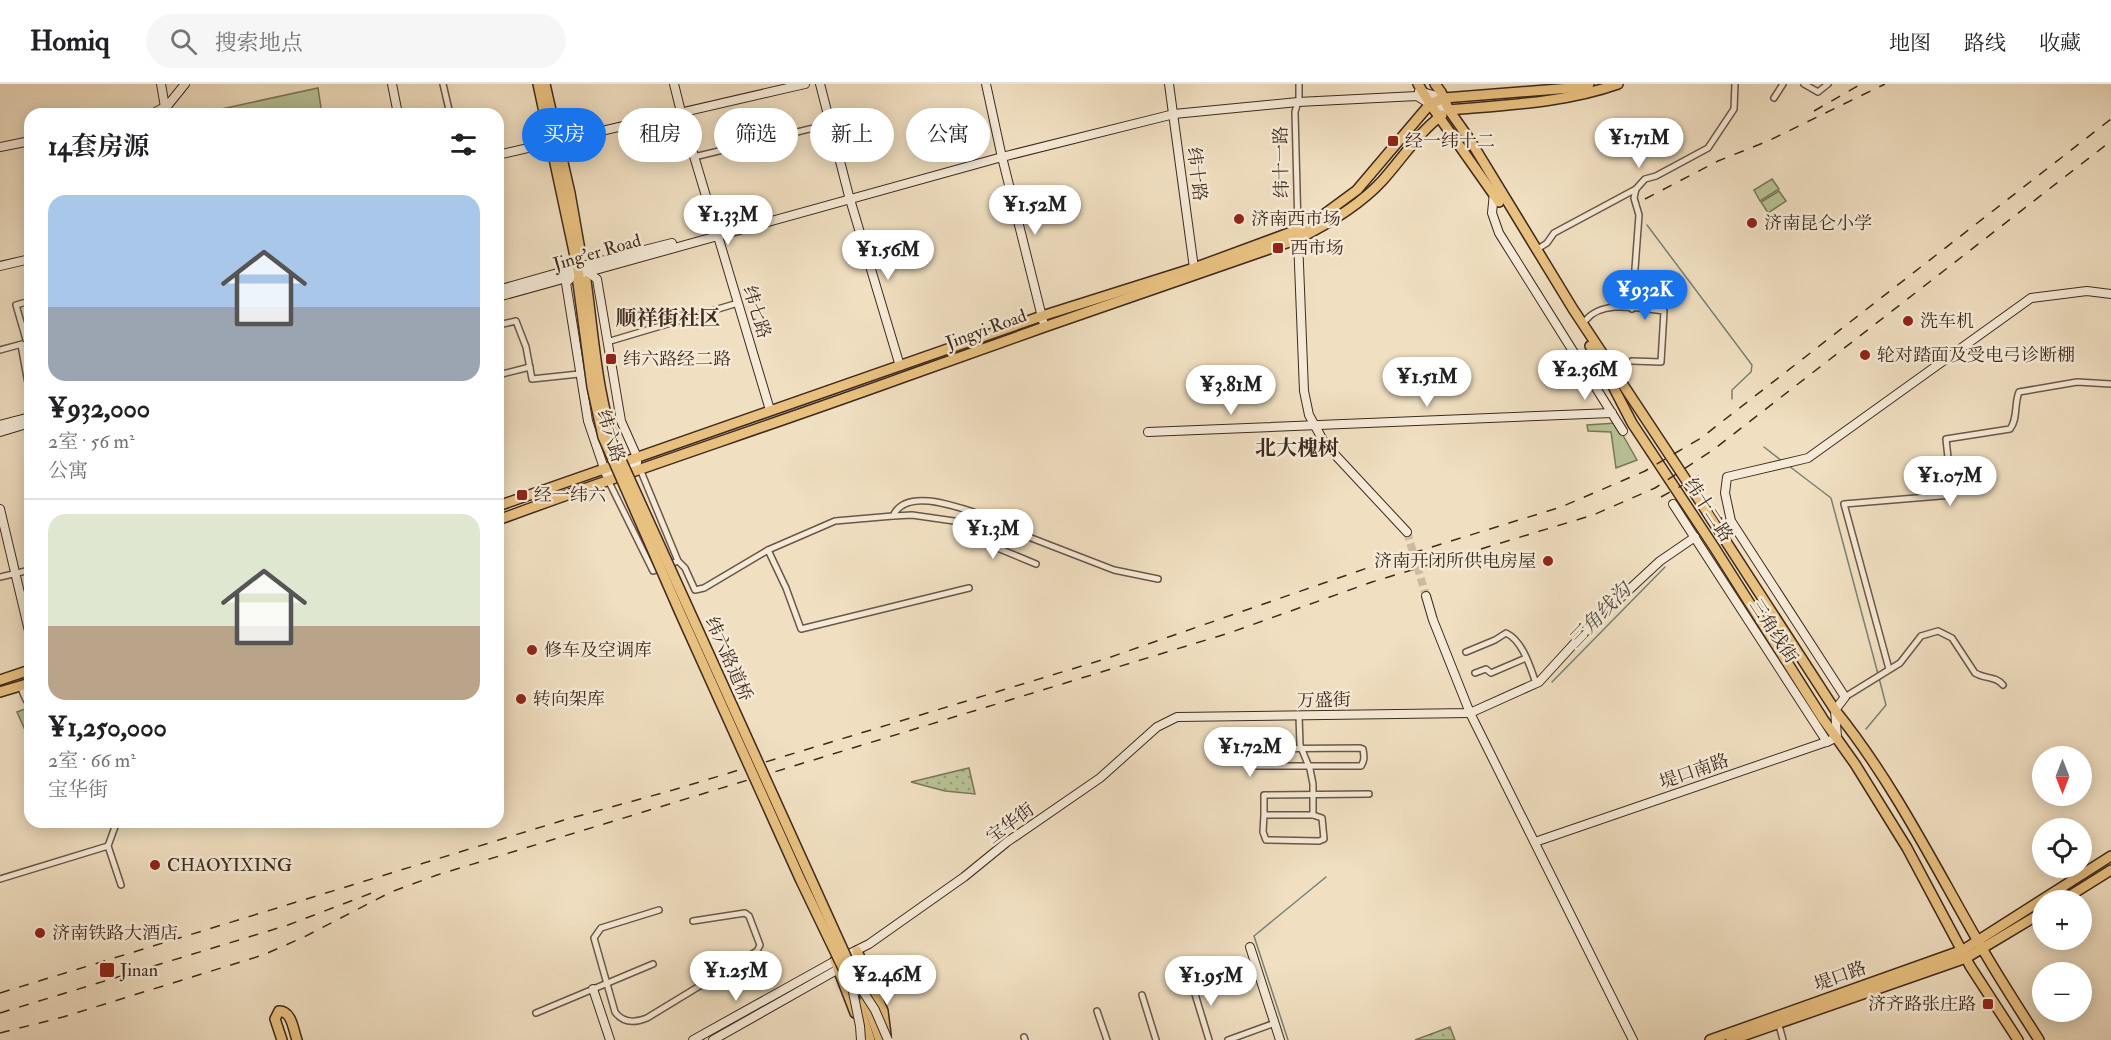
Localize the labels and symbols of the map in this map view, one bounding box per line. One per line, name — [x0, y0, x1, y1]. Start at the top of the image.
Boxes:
pin: ¥1.71M — [1590, 118, 1688, 169]
street label: 纬十一路 — [1269, 126, 1294, 198]
place label: 经一纬十二 — [1405, 130, 1495, 153]
marker: 经一纬十二 — [1386, 134, 1400, 148]
street label: 纬十路 — [1182, 146, 1211, 202]
pin: ¥1.52M — [986, 185, 1084, 236]
pin: ¥1.33M — [679, 195, 777, 246]
place label: 济南西市场 — [1251, 208, 1341, 231]
marker: 济南西市场 — [1232, 212, 1246, 226]
place label: 济南昆仑小学 — [1764, 212, 1872, 235]
marker: 济南昆仑小学 — [1745, 216, 1759, 230]
street label: Jing'er Road — [550, 229, 644, 276]
pin: ¥1.56M — [839, 230, 937, 281]
place label: 西市场 — [1290, 237, 1344, 260]
marker: 西市场 — [1271, 241, 1285, 255]
pin: ¥932K — [1603, 270, 1687, 321]
street label: 纬七路 — [738, 283, 775, 341]
street label: Jingyi Road — [942, 304, 1030, 355]
district label: 顺祥街社区 — [616, 305, 721, 332]
place label: 洗车机 — [1920, 310, 1974, 333]
marker: 洗车机 — [1901, 314, 1915, 328]
place label: 轮对踏面及受电弓诊断棚 — [1877, 344, 2075, 367]
place label: 纬六路经二路 — [623, 348, 731, 371]
marker: 轮对踏面及受电弓诊断棚 — [1858, 348, 1872, 362]
pin: ¥2.36M — [1536, 350, 1634, 401]
marker: 纬六路经二路 — [604, 352, 618, 366]
pin: ¥1.51M — [1378, 357, 1476, 408]
pin: ¥3.81M — [1182, 365, 1280, 416]
street label: 纬六路 — [592, 407, 629, 465]
district label: 北大槐树 — [1255, 435, 1339, 462]
pin: ¥1.07M — [1901, 456, 1999, 507]
street label: 纬十二路 — [1679, 474, 1738, 547]
place label: 经一纬六 — [534, 484, 606, 507]
marker: 经一纬六 — [515, 488, 529, 502]
pin: ¥1.3M — [951, 509, 1035, 560]
place label: 济南开闭所供电房屋 — [1374, 550, 1536, 573]
marker: 济南开闭所供电房屋 — [1541, 554, 1555, 568]
water label: 三角线沟 — [1563, 576, 1638, 653]
street label: 三角线街 — [1744, 595, 1803, 668]
street label: 纬六路道桥 — [700, 613, 757, 705]
place label: 修车及空调库 — [544, 639, 652, 662]
marker: 修车及空调库 — [525, 643, 539, 657]
place label: 转向架库 — [533, 688, 605, 711]
street label: 万盛街 — [1297, 689, 1351, 712]
marker: 转向架库 — [514, 692, 528, 706]
pin: ¥1.72M — [1201, 727, 1299, 778]
north arrow — [2032, 746, 2092, 806]
street label: 堤口南路 — [1656, 749, 1732, 794]
street label: 宝华街 — [982, 798, 1039, 849]
place label: CHAOYIXING — [167, 854, 292, 877]
marker: CHAOYIXING — [148, 858, 162, 872]
place label: 济南铁路大酒店 — [52, 922, 178, 945]
marker: 济南铁路大酒店 — [33, 926, 47, 940]
pin: ¥1.25M — [687, 951, 785, 1002]
pin: ¥2.46M — [838, 955, 936, 1006]
pin: ¥1.95M — [1162, 956, 1260, 1007]
street label: 堤口路 — [1811, 956, 1869, 997]
place label: Jinan — [119, 959, 158, 982]
marker: Jinan — [98, 961, 116, 979]
place label: 济齐路张庄路 — [1868, 993, 1976, 1016]
marker: 济齐路张庄路 — [1981, 997, 1995, 1011]

